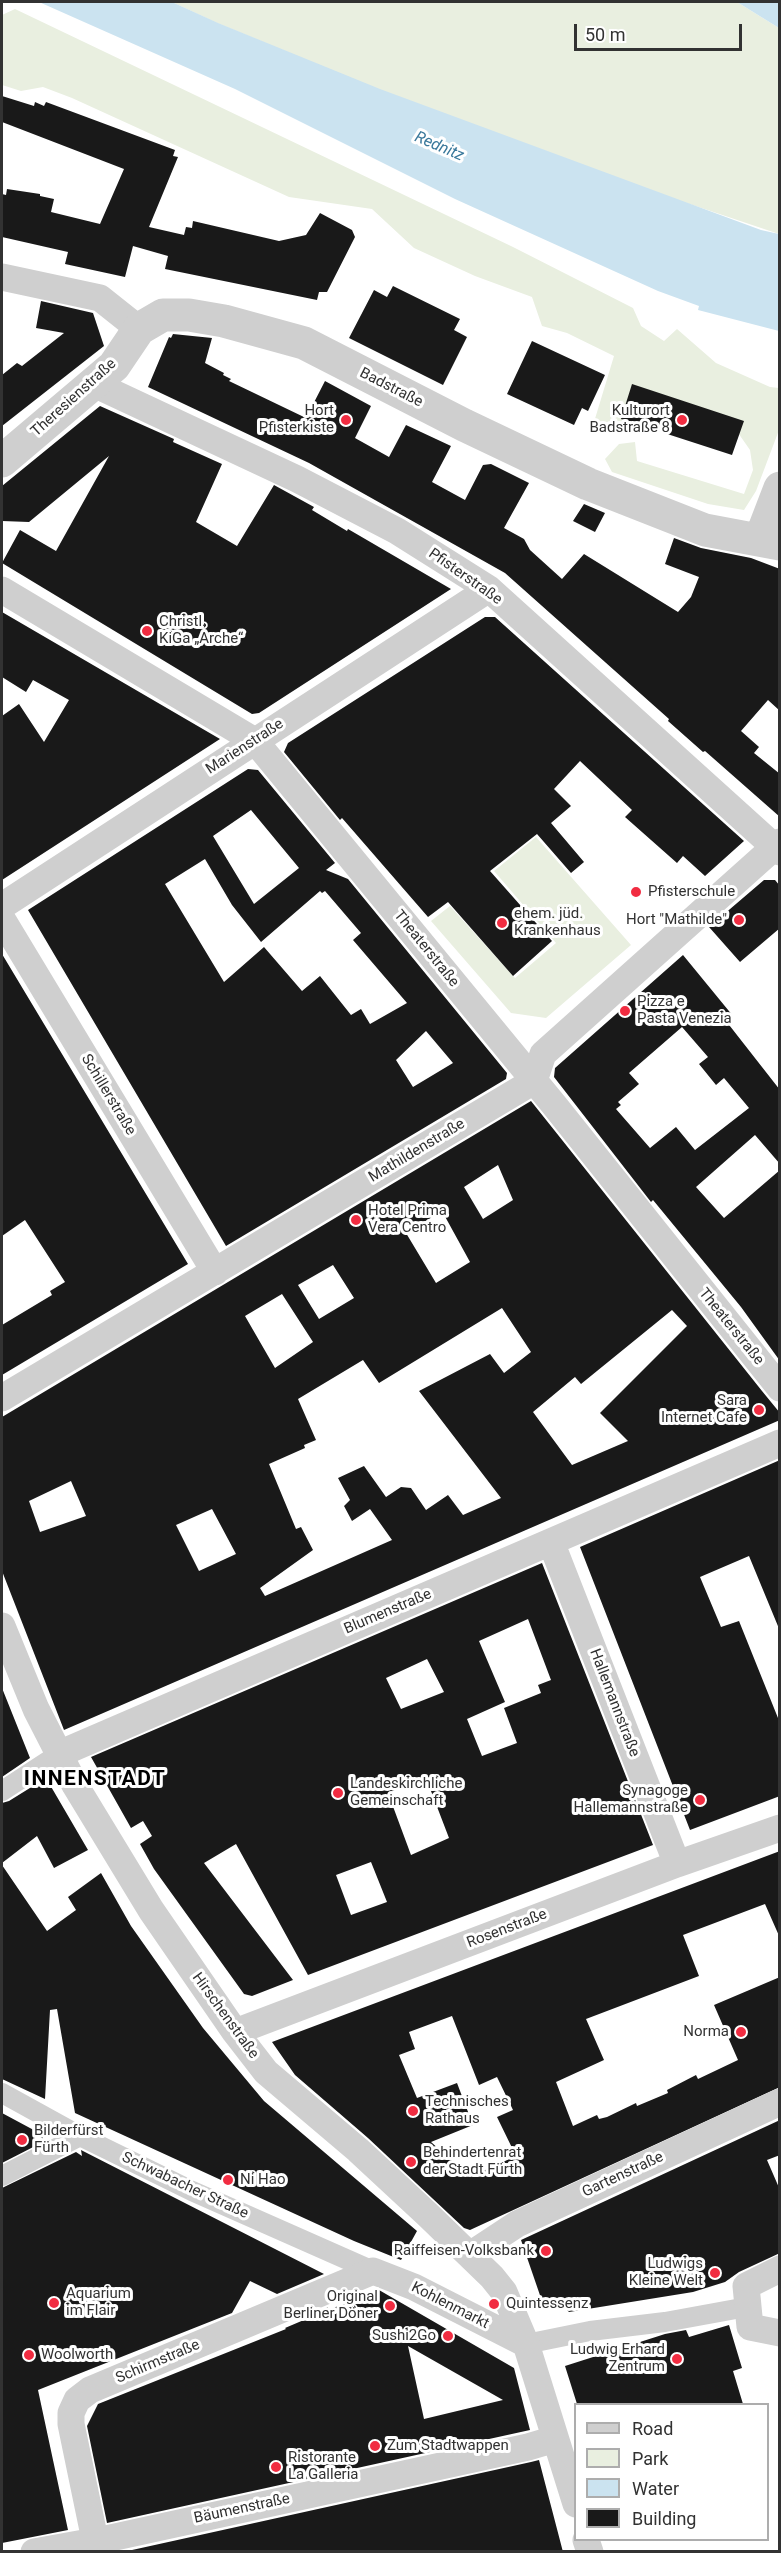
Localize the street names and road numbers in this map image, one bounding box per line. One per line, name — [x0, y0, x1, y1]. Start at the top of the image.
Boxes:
street label: Theresienstraße — [28, 355, 120, 441]
street label: Badstraße — [356, 364, 426, 412]
street label: Pfisterstraße — [425, 545, 505, 609]
street label: Marienstraße — [203, 715, 287, 779]
street label: Theaterstraße — [390, 907, 462, 991]
street label: Schillerstraße — [77, 1051, 139, 1139]
street label: Mathildenstraße — [366, 1115, 468, 1187]
street label: Theaterstraße — [695, 1285, 767, 1369]
street label: Blumenstraße — [342, 1586, 434, 1638]
street label: Hallemannstraße — [585, 1646, 643, 1760]
street label: Rosenstraße — [464, 1906, 550, 1952]
street label: Hirschenstraße — [188, 1969, 262, 2063]
street label: Gartenstraße — [580, 2148, 666, 2202]
street label: Schwabacher Straße — [119, 2149, 251, 2223]
street label: Kohlenmarkt — [408, 2279, 492, 2333]
street label: Schirmstraße — [113, 2336, 203, 2388]
street label: Bäumenstraße — [192, 2490, 292, 2528]

